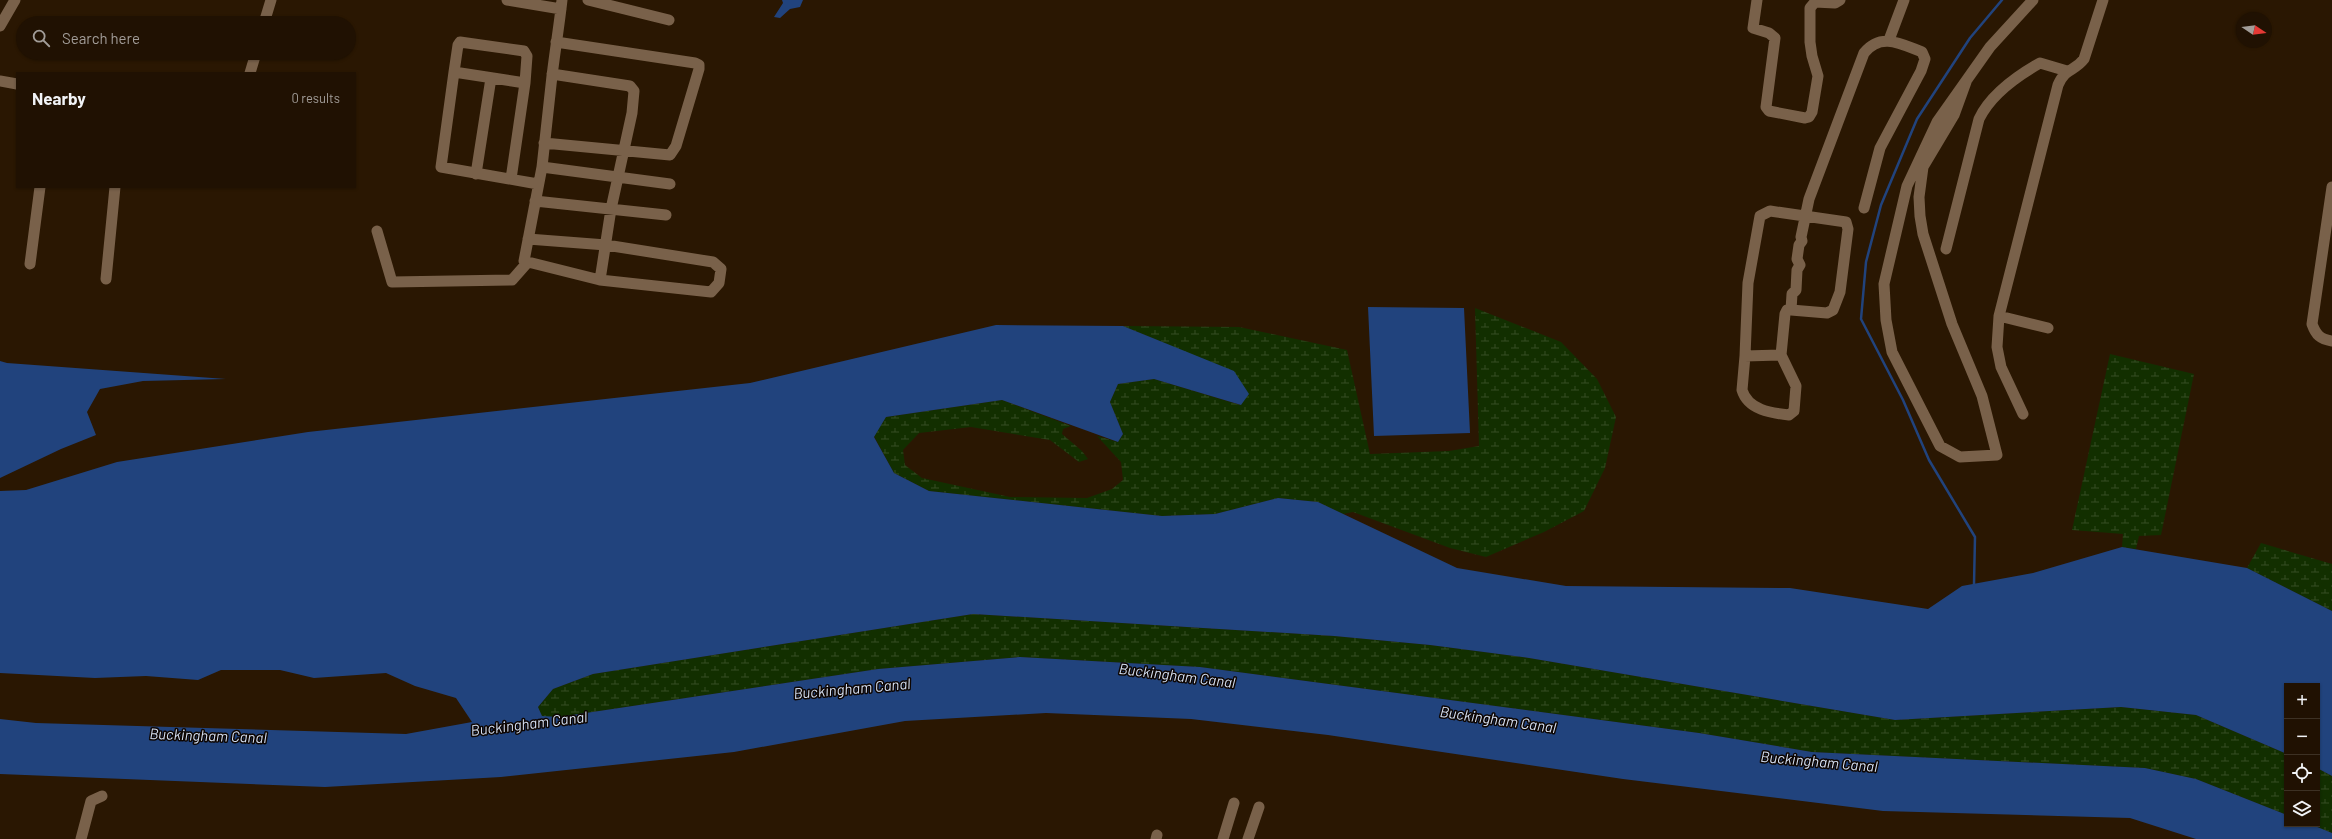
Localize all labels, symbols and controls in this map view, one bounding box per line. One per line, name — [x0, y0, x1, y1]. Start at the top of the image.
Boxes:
north arrow — [2236, 12, 2272, 48]
search box — [16, 16, 356, 60]
icon: search — [30, 27, 52, 49]
text: Search here — [62, 29, 140, 47]
text: Nearby — [32, 88, 86, 108]
text: 0 results — [291, 90, 340, 106]
water label: Buckingham Canal — [1118, 659, 1237, 691]
water label: Buckingham Canal — [793, 674, 912, 702]
map controls — [2284, 683, 2320, 827]
button: + — [2284, 683, 2320, 719]
water label: Buckingham Canal — [1439, 702, 1558, 736]
water label: Buckingham Canal — [470, 707, 589, 739]
button: − — [2284, 719, 2320, 755]
water label: Buckingham Canal — [149, 724, 268, 746]
water label: Buckingham Canal — [1760, 747, 1879, 775]
button: locate — [2284, 755, 2320, 791]
button: layers — [2284, 791, 2320, 827]

